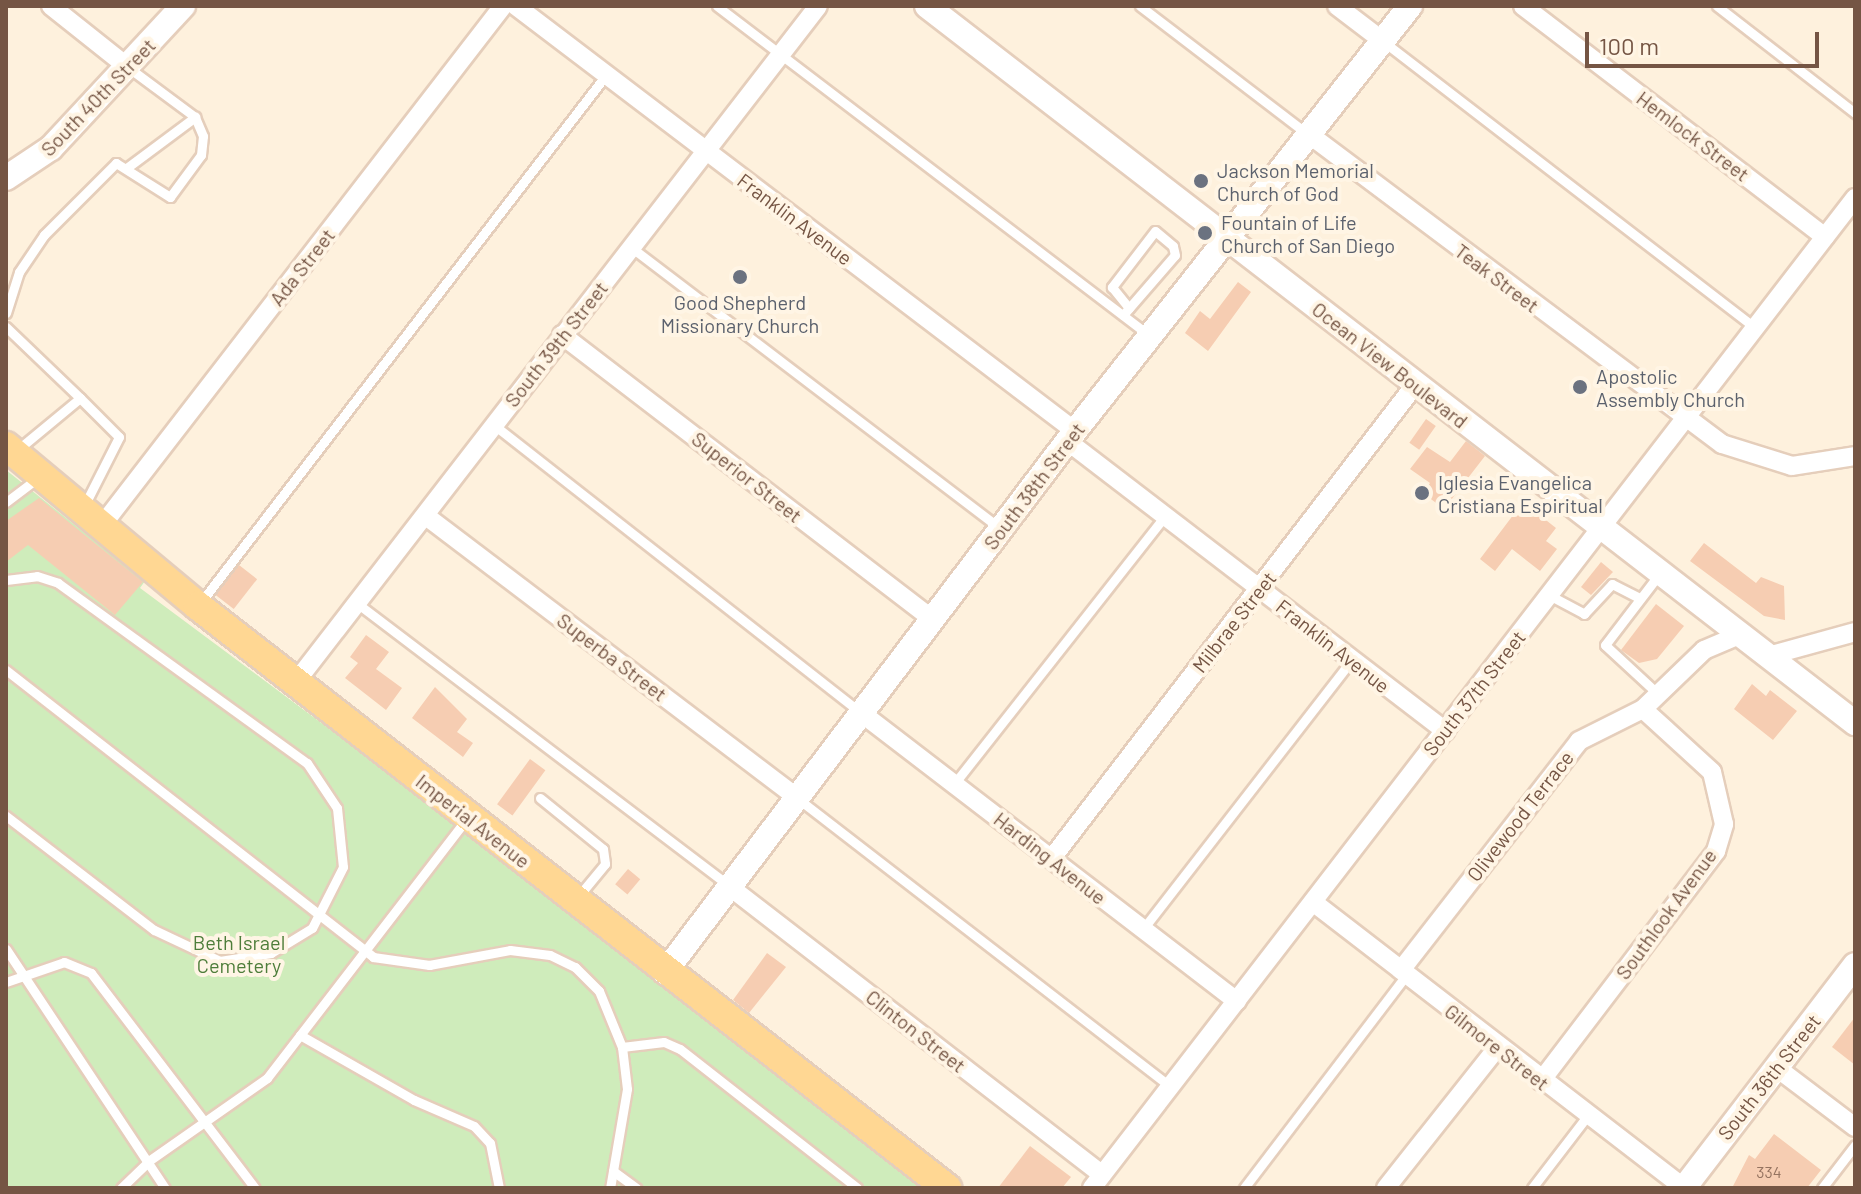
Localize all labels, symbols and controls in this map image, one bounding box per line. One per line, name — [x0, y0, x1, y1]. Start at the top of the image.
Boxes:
scale bar — [1589, 16, 1823, 66]
text: 100 m — [1599, 31, 1659, 60]
street label: South 40th Street — [36, 33, 160, 161]
street label: Hemlock Street — [1632, 86, 1754, 186]
place label: Jackson Memorial Church of God — [1217, 158, 1374, 205]
street label: Franklin Avenue — [733, 168, 857, 270]
marker: Jackson Memorial Church of God — [1192, 172, 1210, 190]
place label: Fountain of Life Church of San Diego — [1221, 210, 1395, 257]
street label: Ada Street — [264, 224, 340, 310]
marker: Fountain of Life Church of San Diego — [1196, 224, 1214, 242]
street label: Teak Street — [1450, 239, 1544, 317]
marker: Good Shepherd Missionary Church — [731, 268, 749, 286]
street label: South 39th Street — [500, 276, 612, 412]
place label: Good Shepherd Missionary Church — [661, 290, 819, 337]
street label: Ocean View Boulevard — [1307, 297, 1473, 433]
place label: Apostolic Assembly Church — [1596, 364, 1745, 411]
marker: Apostolic Assembly Church — [1571, 378, 1589, 396]
street label: South 38th Street — [978, 418, 1090, 554]
street label: Superior Street — [687, 427, 807, 527]
place label: Iglesia Evangelica Cristiana Espiritual — [1438, 470, 1603, 517]
marker: Iglesia Evangelica Cristiana Espiritual — [1413, 484, 1431, 502]
street label: Milbrae Street — [1187, 567, 1281, 677]
street label: Franklin Avenue — [1271, 594, 1395, 698]
street label: Superba Street — [552, 608, 672, 706]
street label: South 37th Street — [1418, 626, 1530, 760]
street label: Olivewood Terrace — [1462, 746, 1578, 886]
street label: Imperial Avenue — [411, 769, 535, 873]
street label: Harding Avenue — [989, 807, 1111, 909]
street label: Southlook Avenue — [1611, 844, 1721, 984]
park label: Beth Israel Cemetery — [193, 931, 285, 978]
street label: Clinton Street — [861, 985, 971, 1077]
street label: Gilmore Street — [1440, 999, 1554, 1095]
street label: South 36th Street — [1713, 1009, 1825, 1145]
house number: 334 — [1756, 1162, 1782, 1182]

